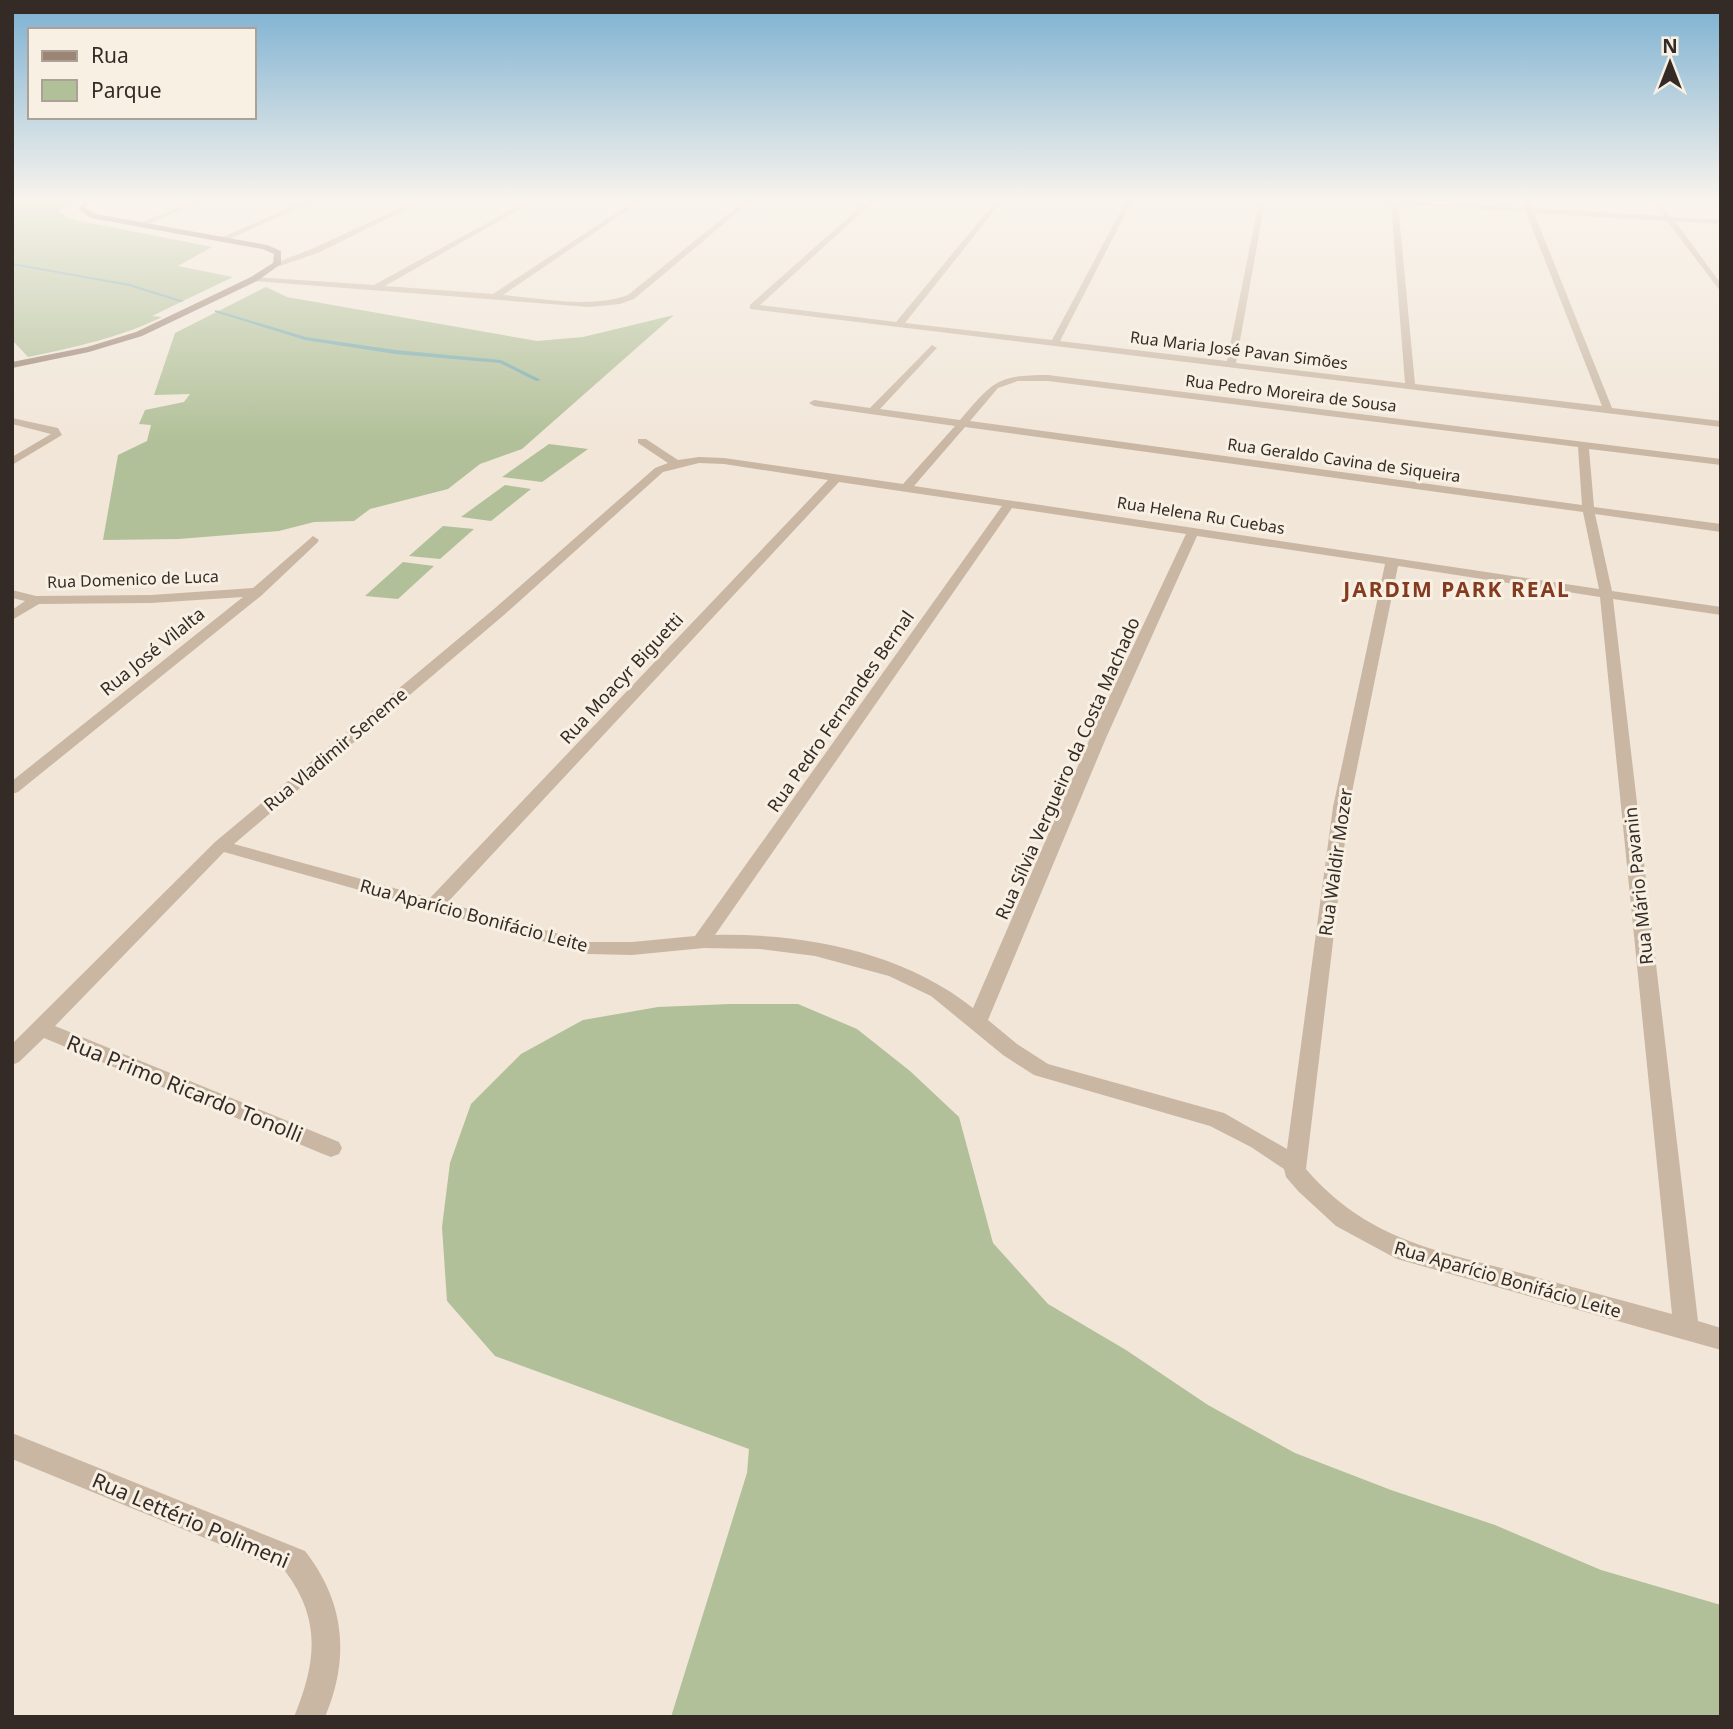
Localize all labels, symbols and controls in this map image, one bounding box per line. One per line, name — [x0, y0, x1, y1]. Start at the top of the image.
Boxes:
legend — [28, 28, 256, 119]
north arrow — [1635, 28, 1705, 98]
text: N — [1662, 33, 1678, 59]
text: Rua — [91, 41, 129, 69]
text: Parque — [91, 76, 161, 104]
street label: Rua Maria José Pavan Simões — [1129, 326, 1349, 374]
street label: Rua Pedro Moreira de Sousa — [1184, 369, 1398, 417]
street label: Rua Geraldo Cavina de Siqueira — [1226, 433, 1462, 487]
street label: Rua Helena Ru Cuebas — [1116, 491, 1286, 539]
street label: Rua Domenico de Luca — [47, 565, 219, 593]
district label: JARDIM PARK REAL — [1341, 575, 1571, 603]
street label: Rua José Vilalta — [95, 601, 209, 701]
street label: Rua Pedro Fernandes Bernal — [761, 605, 919, 817]
street label: Rua Moacyr Biguetti — [554, 607, 688, 749]
street label: Rua Sílvia Vergueiro da Costa Machado — [989, 613, 1145, 923]
street label: Rua Vladimir Seneme — [258, 682, 412, 816]
street label: Rua Waldir Mozer — [1313, 786, 1357, 938]
street label: Rua Mário Pavanin — [1618, 806, 1658, 966]
street label: Rua Aparício Bonifácio Leite — [357, 873, 591, 957]
street label: Rua Primo Ricardo Tonolli — [63, 1028, 307, 1148]
street label: Rua Aparício Bonifácio Leite — [1392, 1235, 1624, 1323]
street label: Rua Lettério Polimeni — [88, 1466, 294, 1574]

